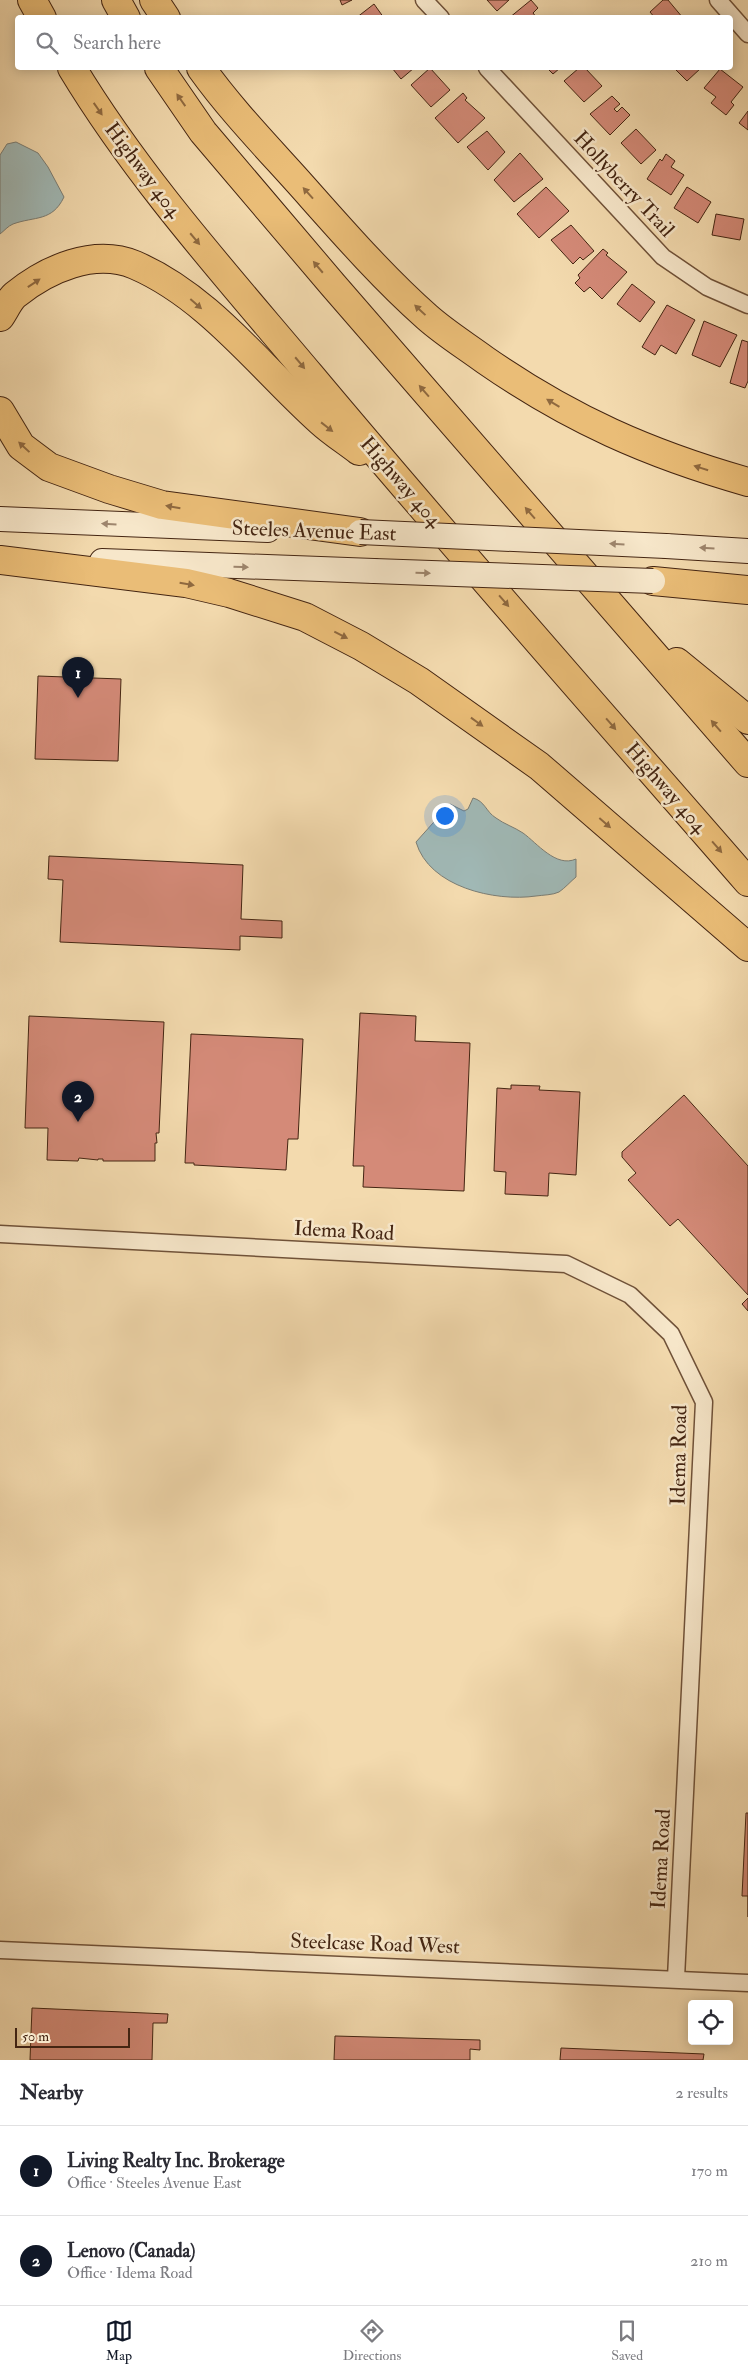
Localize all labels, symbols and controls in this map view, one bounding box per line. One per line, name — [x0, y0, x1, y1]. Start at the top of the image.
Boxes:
search box — [15, 15, 733, 70]
icon: search — [33, 29, 61, 57]
text: Search here — [73, 31, 161, 55]
one-way arrow — [176, 93, 186, 106]
one-way arrow — [93, 102, 103, 116]
street label: Highway 404 — [98, 117, 189, 224]
street label: Hollyberry Trail — [568, 125, 681, 243]
one-way arrow — [302, 186, 313, 199]
one-way arrow — [190, 232, 201, 245]
one-way arrow — [312, 262, 324, 274]
one-way arrow — [27, 278, 40, 287]
one-way arrow — [189, 298, 202, 309]
one-way arrow — [414, 304, 426, 316]
one-way arrow — [294, 357, 306, 369]
one-way arrow — [418, 385, 430, 397]
one-way arrow — [546, 399, 559, 408]
one-way arrow — [320, 421, 333, 432]
street label: Highway 404 — [354, 431, 449, 534]
one-way arrow — [18, 442, 30, 453]
one-way arrow — [693, 464, 708, 472]
one-way arrow — [165, 503, 181, 511]
one-way arrow — [524, 508, 536, 520]
street label: Steeles Avenue East — [231, 515, 397, 547]
one-way arrow — [101, 520, 117, 528]
one-way arrow — [609, 539, 625, 547]
one-way arrow — [699, 544, 715, 552]
one-way arrow — [233, 563, 249, 571]
one-way arrow — [415, 569, 431, 577]
one-way arrow — [180, 580, 196, 588]
one-way arrow — [498, 595, 510, 607]
one-way arrow — [333, 631, 348, 639]
pin: 1 — [62, 657, 94, 698]
one-way arrow — [471, 717, 484, 727]
one-way arrow — [605, 717, 616, 730]
one-way arrow — [710, 721, 722, 733]
street label: Highway 404 — [619, 737, 714, 840]
your location — [432, 803, 458, 829]
one-way arrow — [599, 817, 611, 828]
one-way arrow — [711, 840, 723, 852]
pin: 2 — [62, 1081, 94, 1122]
street label: Idema Road — [293, 1215, 396, 1247]
street label: Idema Road — [665, 1404, 693, 1506]
street label: Idema Road — [645, 1807, 677, 1910]
street label: Steelcase Road West — [290, 1928, 460, 1960]
map controls — [688, 2000, 733, 2045]
button: locate — [688, 2000, 733, 2045]
scale bar — [15, 2025, 130, 2048]
text: 50 m — [22, 2028, 49, 2045]
text: Nearby — [20, 2079, 83, 2106]
text: 2 results — [675, 2083, 728, 2103]
text: Living Realty Inc. Brokerage — [67, 2149, 285, 2173]
text: 1 — [33, 2161, 39, 2181]
text: 170 m — [691, 2161, 728, 2181]
text: Office · Steeles Avenue East — [67, 2173, 241, 2193]
text: Lenovo (Canada) — [67, 2239, 195, 2263]
text: 2 — [32, 2251, 40, 2271]
text: 210 m — [690, 2251, 728, 2271]
text: Office · Idema Road — [67, 2263, 193, 2283]
tab: Map — [105, 2317, 133, 2364]
tab: Directions — [343, 2317, 401, 2364]
tab: Saved — [611, 2317, 643, 2364]

